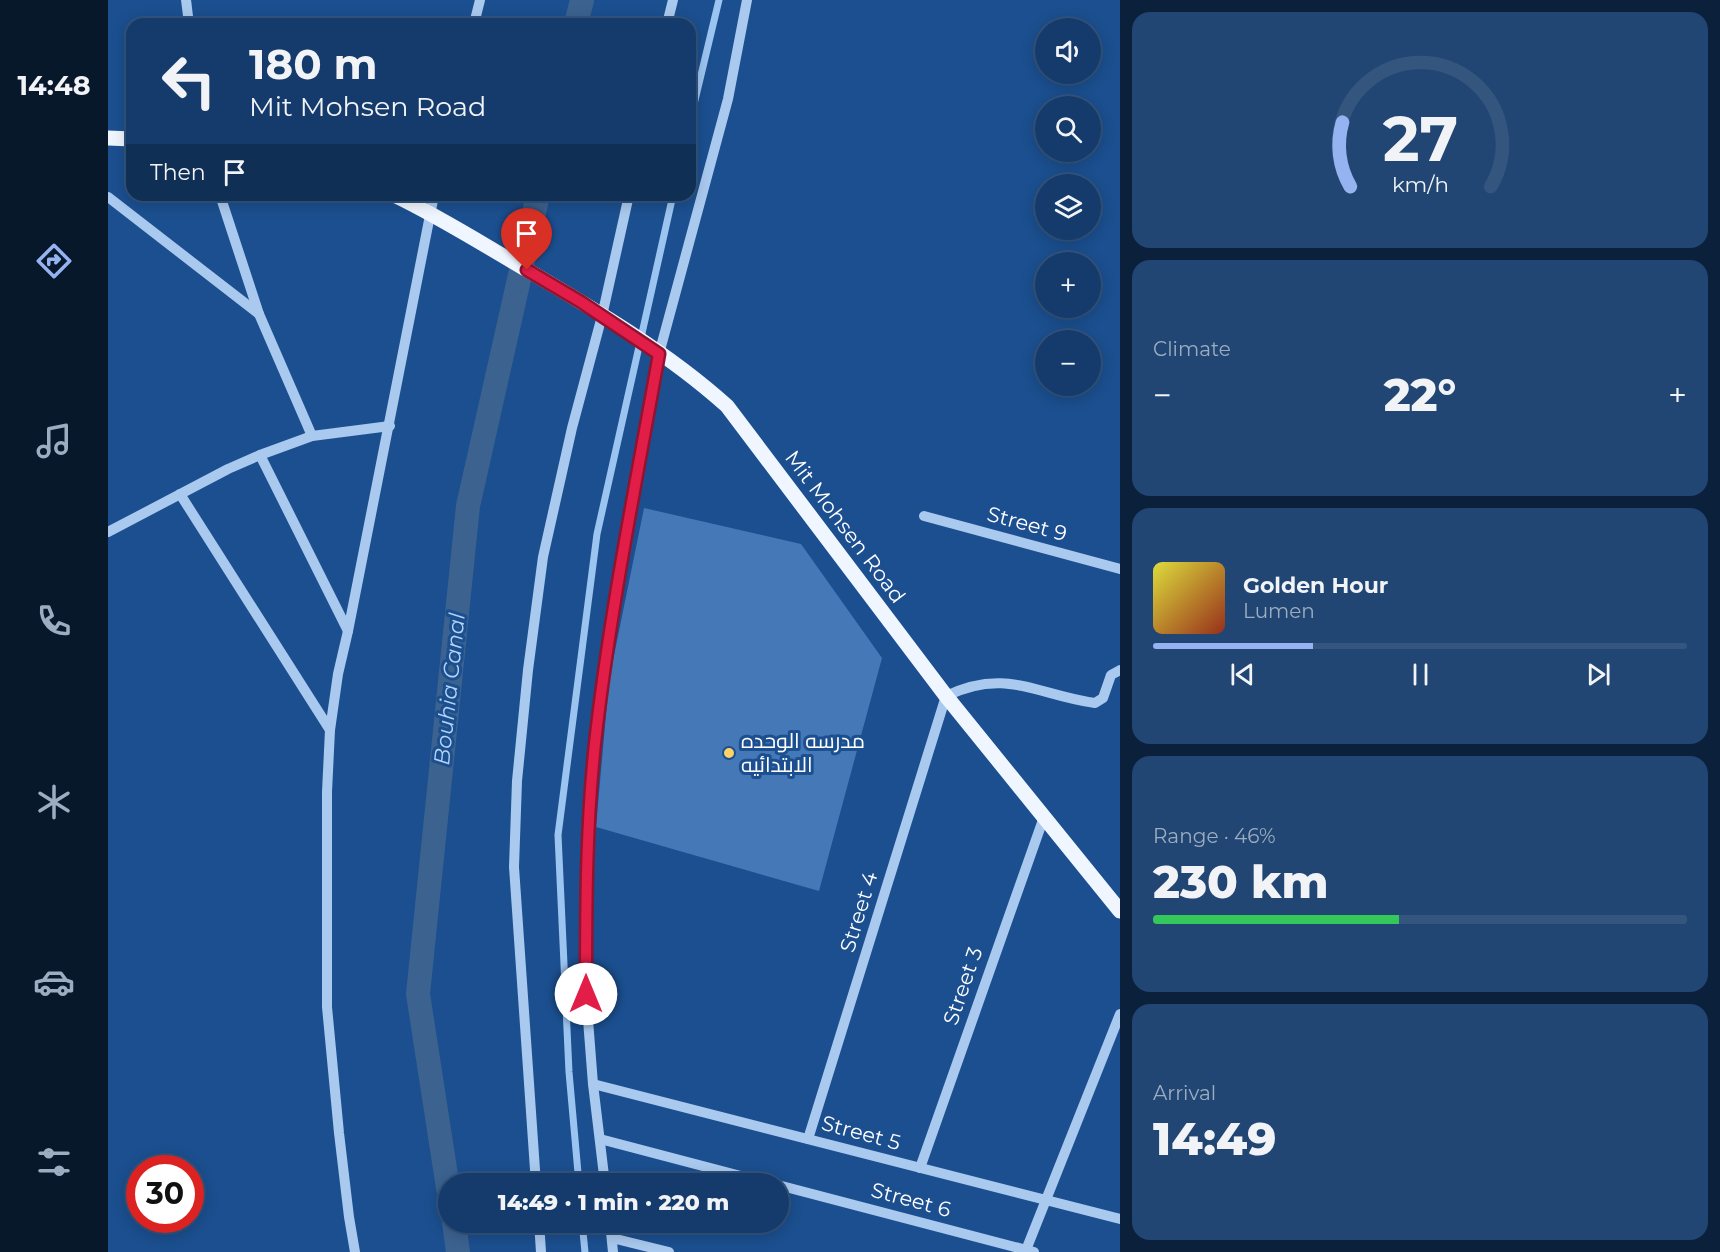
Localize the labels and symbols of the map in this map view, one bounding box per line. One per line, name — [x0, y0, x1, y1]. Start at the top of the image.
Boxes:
pin — [501, 208, 552, 270]
street label: Mit Mohsen Road — [780, 445, 911, 608]
street label: Street 9 — [984, 501, 1070, 546]
water label: Bouhia Canal — [428, 612, 471, 766]
place label: مدرسه الوحده الابتدائيه — [741, 728, 865, 777]
marker: مدرسه الوحده الابتدائيه — [722, 746, 736, 760]
street label: Street 4 — [834, 868, 883, 955]
street label: Street 3 — [938, 944, 988, 1028]
position arrow — [554, 962, 618, 1026]
street label: Street 5 — [819, 1110, 904, 1155]
speed limit sign: 30 — [126, 1155, 204, 1233]
street label: Street 6 — [868, 1177, 954, 1222]

